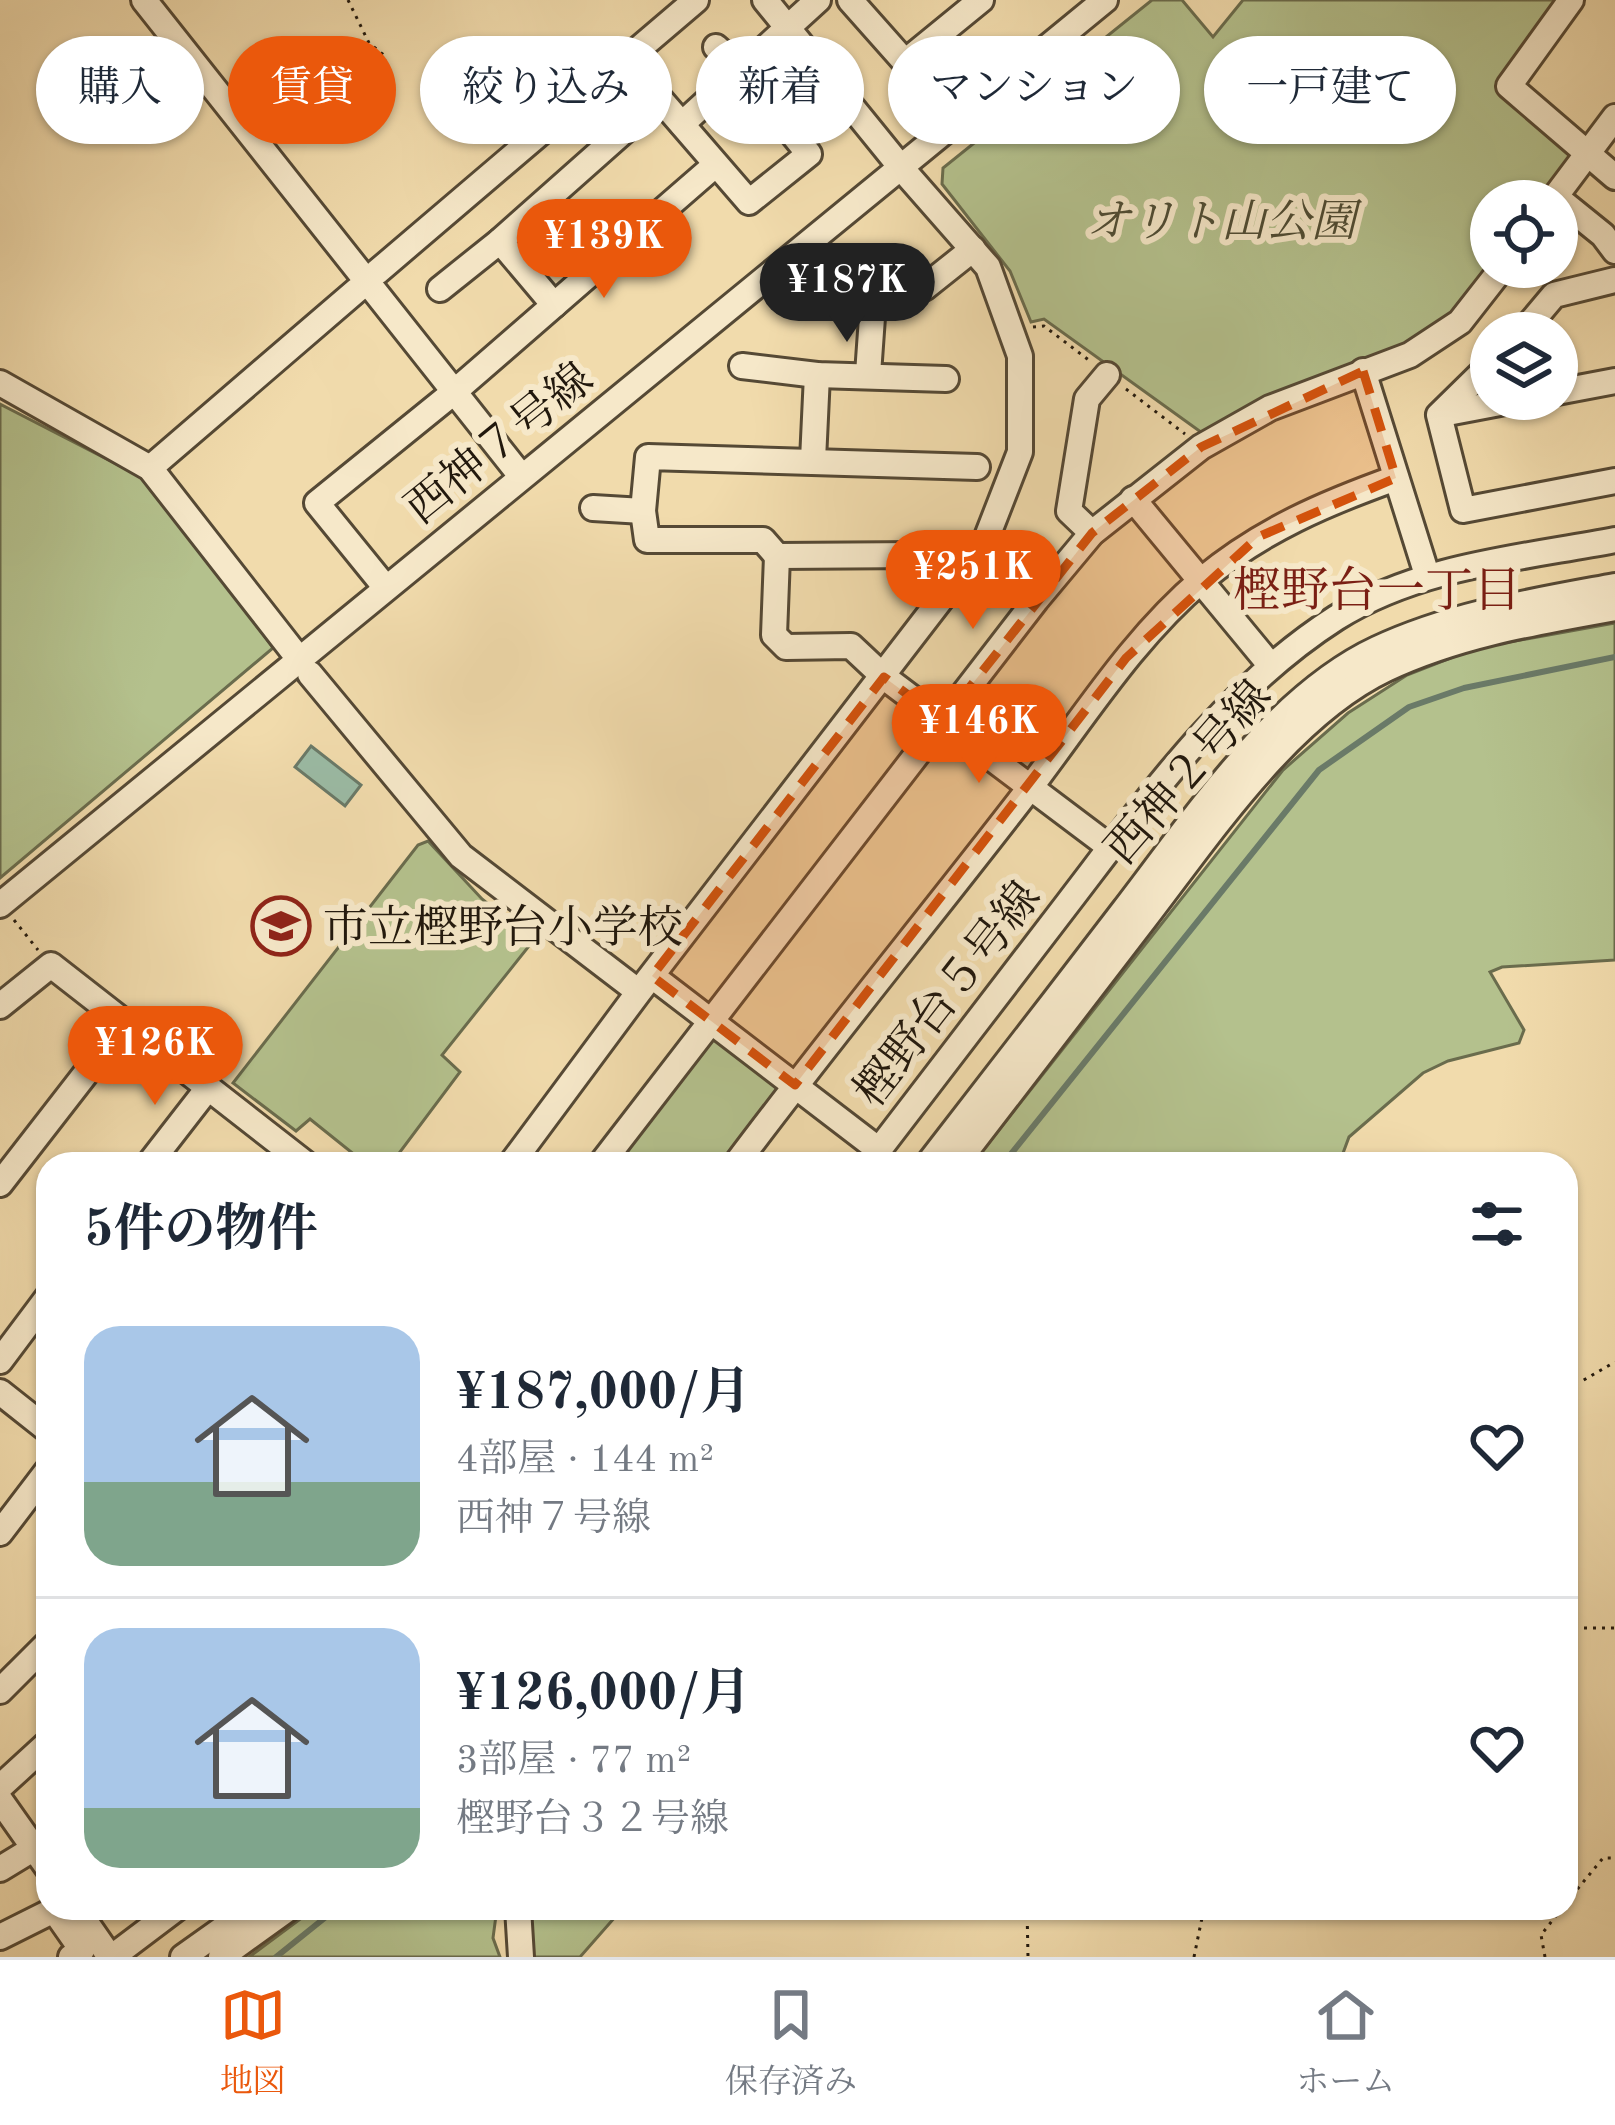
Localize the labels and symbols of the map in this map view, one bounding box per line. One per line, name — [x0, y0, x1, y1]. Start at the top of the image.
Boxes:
park label: オリト山公園 — [1086, 198, 1363, 247]
pin: ¥139K — [520, 199, 688, 301]
pin: ¥187K — [763, 243, 931, 345]
street label: 西神７号線 — [397, 354, 602, 534]
pin: ¥251K — [889, 530, 1057, 632]
district label: 樫野台一丁目 — [1233, 565, 1521, 617]
street label: 西神２号線 — [1097, 672, 1281, 874]
pin: ¥146K — [895, 684, 1063, 786]
street label: 樫野台５号線 — [845, 872, 1050, 1116]
school or university icon: 市立樫野台小学校 — [250, 895, 312, 957]
place label: 市立樫野台小学校 — [323, 903, 683, 953]
pin: ¥126K — [71, 1006, 239, 1108]

